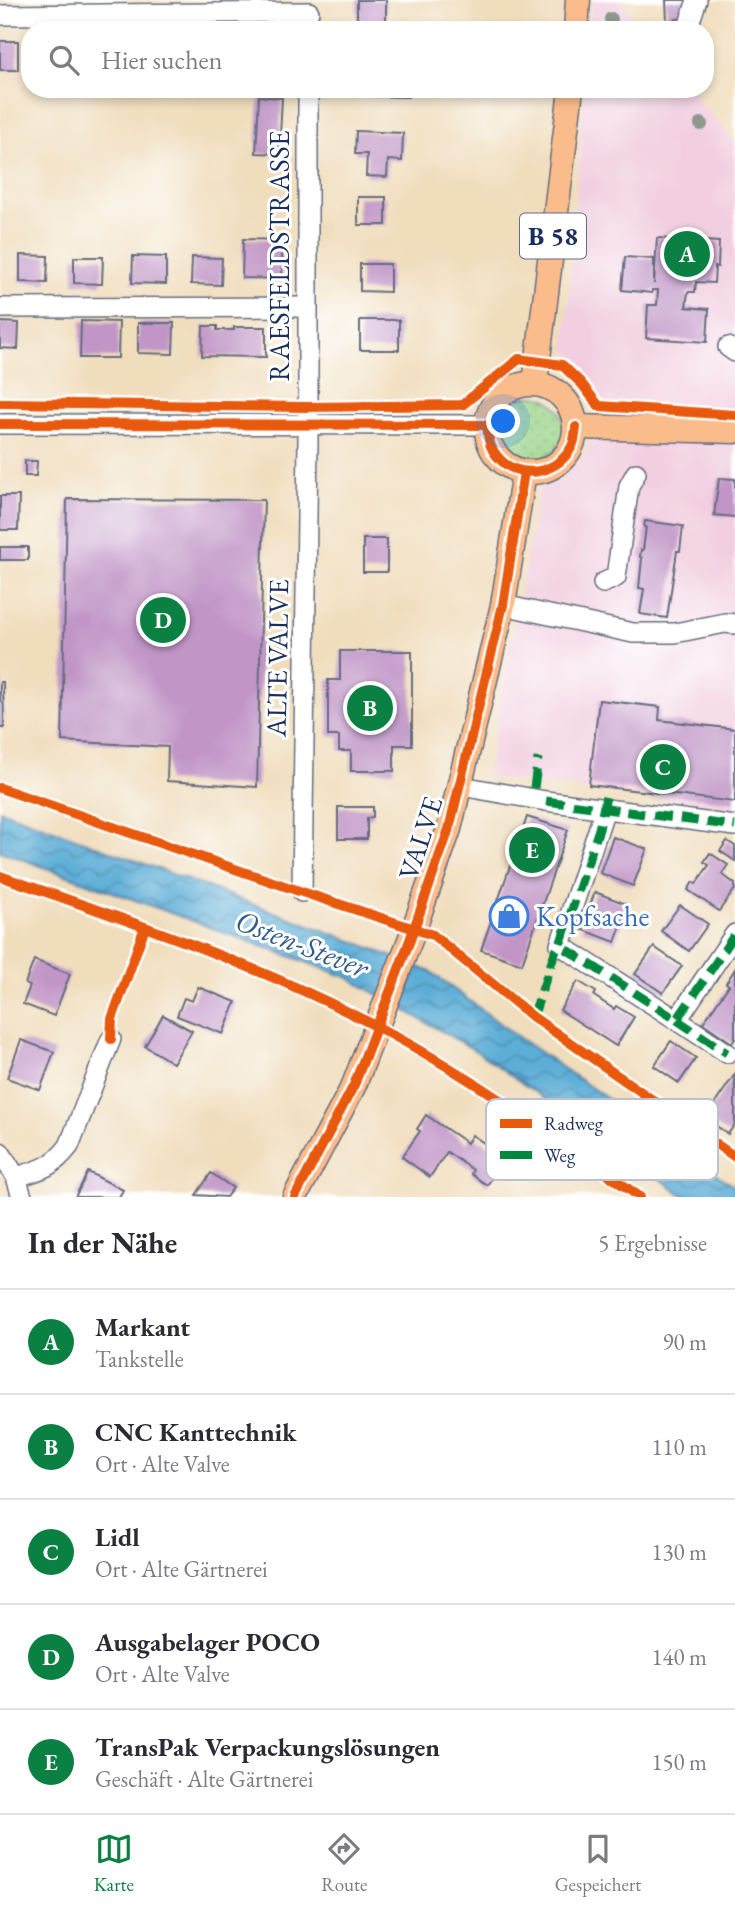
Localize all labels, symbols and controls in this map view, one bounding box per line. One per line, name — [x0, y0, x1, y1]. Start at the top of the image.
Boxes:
search box — [21, 21, 714, 98]
icon: search — [45, 41, 83, 79]
text: Hier suchen — [101, 43, 222, 77]
street label: RAESFELDSTRASSE — [261, 130, 297, 381]
road number: B 58 — [520, 214, 586, 258]
pin: A — [664, 228, 710, 280]
your location — [486, 404, 520, 438]
street label: ALTE VALVE — [258, 578, 296, 738]
pin: D — [140, 594, 186, 646]
pin: B — [347, 682, 393, 734]
pin: C — [640, 741, 686, 793]
street label: VALVE — [390, 792, 450, 884]
pin: E — [509, 824, 555, 876]
shop icon: Kopfsache — [488, 895, 530, 937]
place label: Kopfsache — [536, 898, 649, 934]
water label: Osten-Stever — [230, 900, 375, 987]
legend — [486, 1099, 718, 1180]
text: Radweg — [544, 1111, 604, 1136]
text: Weg — [544, 1143, 576, 1168]
text: In der Nähe — [28, 1223, 177, 1262]
text: 5 Ergebnisse — [598, 1228, 707, 1258]
text: Markant — [95, 1310, 190, 1344]
text: A — [43, 1327, 59, 1357]
text: 90 m — [662, 1327, 707, 1357]
text: Tankstelle — [95, 1344, 184, 1374]
text: CNC Kanttechnik — [95, 1415, 296, 1449]
text: B — [44, 1432, 58, 1462]
text: 110 m — [651, 1432, 707, 1462]
text: Ort · Alte Valve — [95, 1449, 230, 1479]
text: Lidl — [95, 1520, 140, 1554]
text: C — [43, 1537, 59, 1567]
text: 130 m — [651, 1537, 707, 1567]
text: Ort · Alte Gärtnerei — [95, 1554, 268, 1584]
text: Ausgabelager POCO — [95, 1625, 320, 1659]
text: D — [42, 1642, 60, 1672]
text: 140 m — [651, 1642, 707, 1672]
text: Ort · Alte Valve — [95, 1659, 230, 1689]
text: TransPak Verpackungslösungen — [95, 1730, 440, 1764]
text: E — [44, 1747, 58, 1777]
text: 150 m — [651, 1747, 707, 1777]
text: Geschäft · Alte Gärtnerei — [95, 1764, 313, 1794]
tab: Karte — [94, 1830, 134, 1897]
tab: Route — [321, 1830, 367, 1897]
tab: Gespeichert — [555, 1830, 641, 1897]

